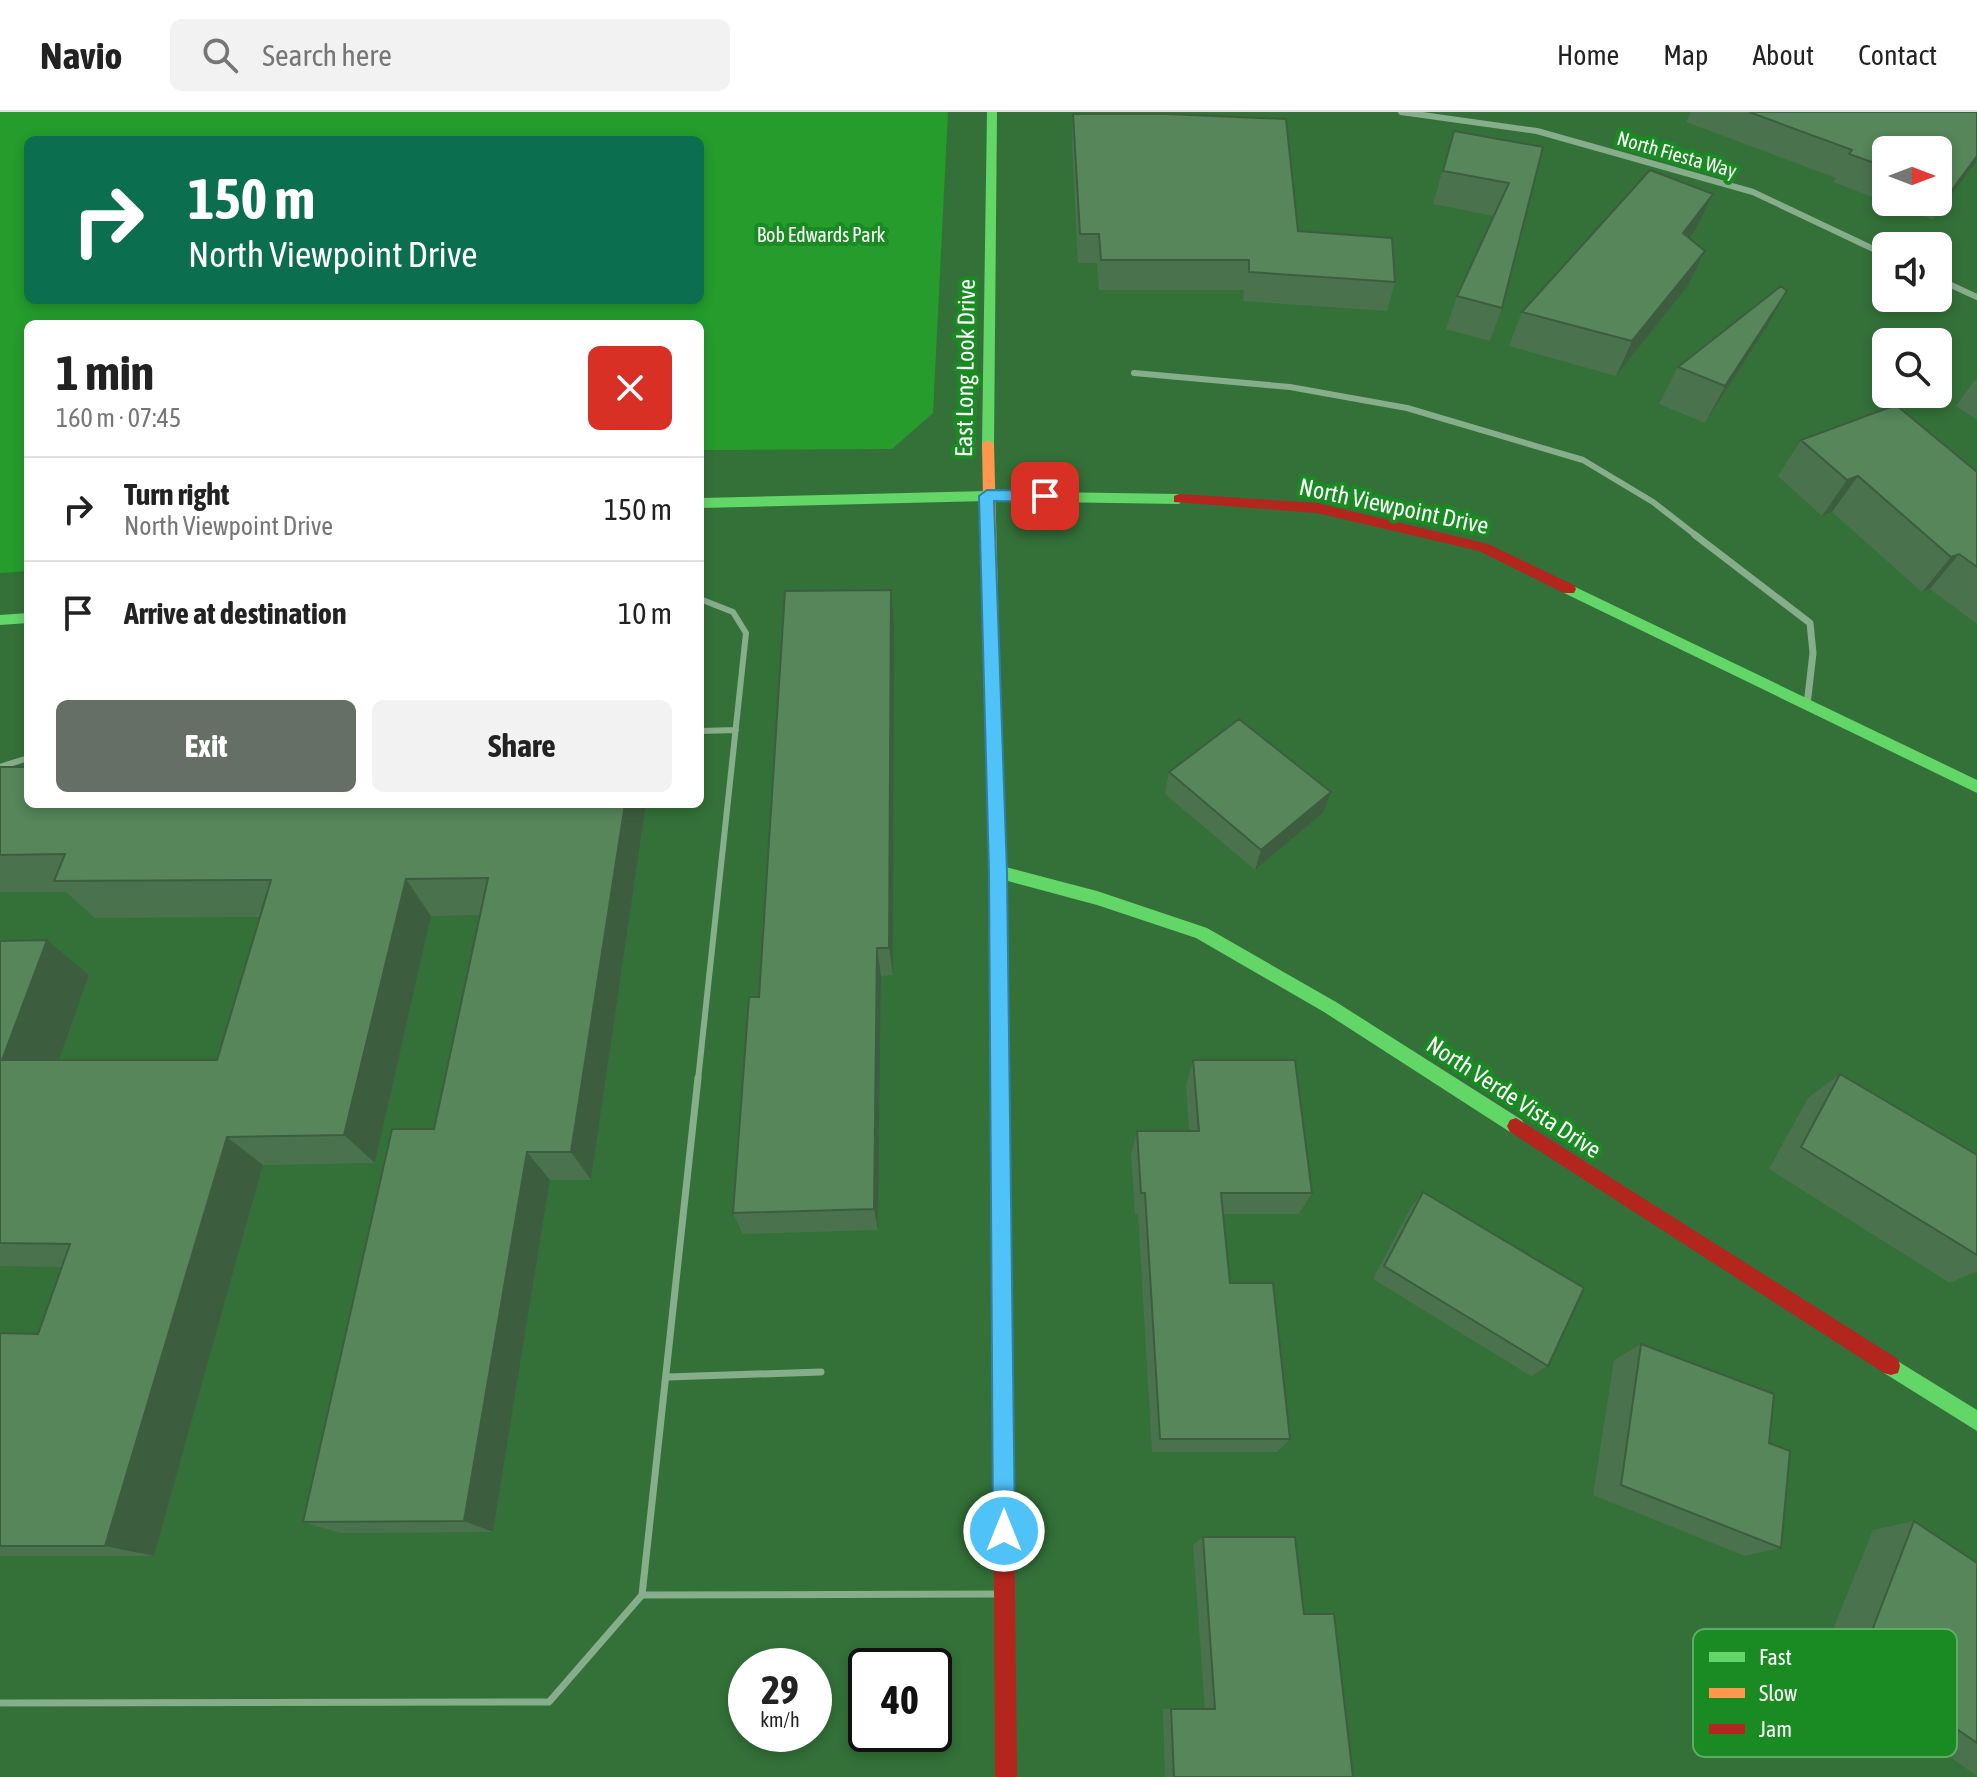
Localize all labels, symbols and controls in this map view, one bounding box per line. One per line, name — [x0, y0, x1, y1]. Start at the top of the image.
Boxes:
search box — [170, 19, 730, 91]
icon: search — [198, 33, 242, 77]
text: Navio — [40, 34, 122, 77]
text: Search here — [262, 38, 392, 72]
text: Home — [1557, 39, 1619, 71]
text: Map — [1663, 39, 1708, 71]
text: About — [1752, 39, 1814, 71]
text: Contact — [1858, 39, 1937, 71]
street label: North Fiesta Way — [1615, 126, 1739, 182]
north arrow — [1872, 136, 1952, 216]
map controls — [1872, 136, 1952, 408]
text: 150 m — [188, 167, 315, 231]
icon: right — [56, 168, 160, 272]
park label: Bob Edwards Park — [757, 223, 886, 246]
button: sound — [1872, 232, 1952, 312]
text: North Viewpoint Drive — [188, 233, 477, 275]
street label: East Long Look Drive — [950, 279, 980, 457]
button: search — [1872, 328, 1952, 408]
text: 1 min — [56, 345, 154, 400]
button: close — [588, 346, 672, 430]
text: 160 m · 07:45 — [56, 403, 181, 433]
pin — [1011, 462, 1079, 530]
street label: North Viewpoint Drive — [1297, 473, 1491, 539]
icon: arrive — [1023, 474, 1067, 518]
text: Turn right — [124, 477, 230, 511]
icon: right — [56, 487, 100, 531]
text: 150 m — [604, 492, 672, 526]
text: North Viewpoint Drive — [124, 511, 333, 541]
icon: arrive — [56, 591, 100, 635]
text: Arrive at destination — [124, 596, 346, 630]
text: 10 m — [618, 596, 672, 630]
button: Exit — [56, 700, 356, 792]
button: Share — [372, 700, 672, 792]
street label: North Verde Vista Drive — [1422, 1031, 1606, 1163]
position arrow — [962, 1489, 1046, 1573]
legend — [1693, 1629, 1957, 1757]
text: Fast — [1759, 1644, 1792, 1670]
speed limit sign: 40 — [848, 1648, 952, 1752]
text: 29 — [761, 1667, 799, 1712]
text: Slow — [1759, 1680, 1797, 1706]
text: km/h — [760, 1708, 800, 1731]
text: Jam — [1759, 1716, 1792, 1742]

